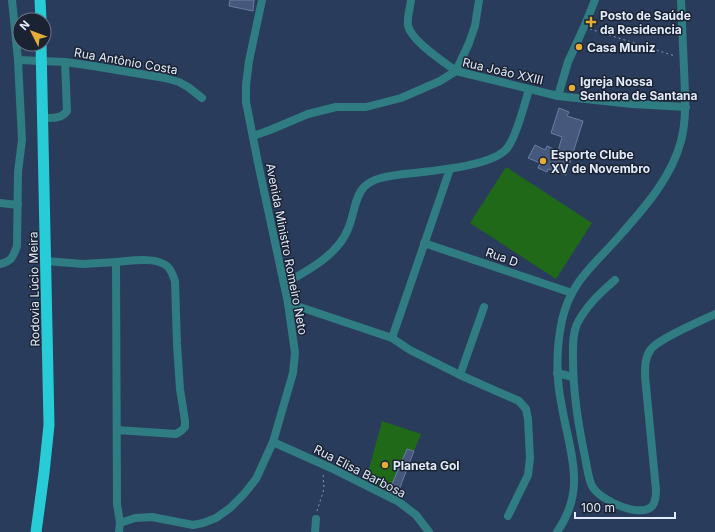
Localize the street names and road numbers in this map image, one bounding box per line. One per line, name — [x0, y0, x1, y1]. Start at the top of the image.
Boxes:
street label: Rua Antônio Costa — [73, 45, 179, 77]
street label: Rua João XXIII — [461, 54, 545, 88]
street label: Avenida Ministro Romeiro Neto — [263, 162, 311, 336]
street label: Rodovia Lúcio Meira — [25, 231, 43, 347]
street label: Rua D — [484, 244, 520, 270]
street label: Rua Elisa Barbosa — [311, 441, 409, 501]

